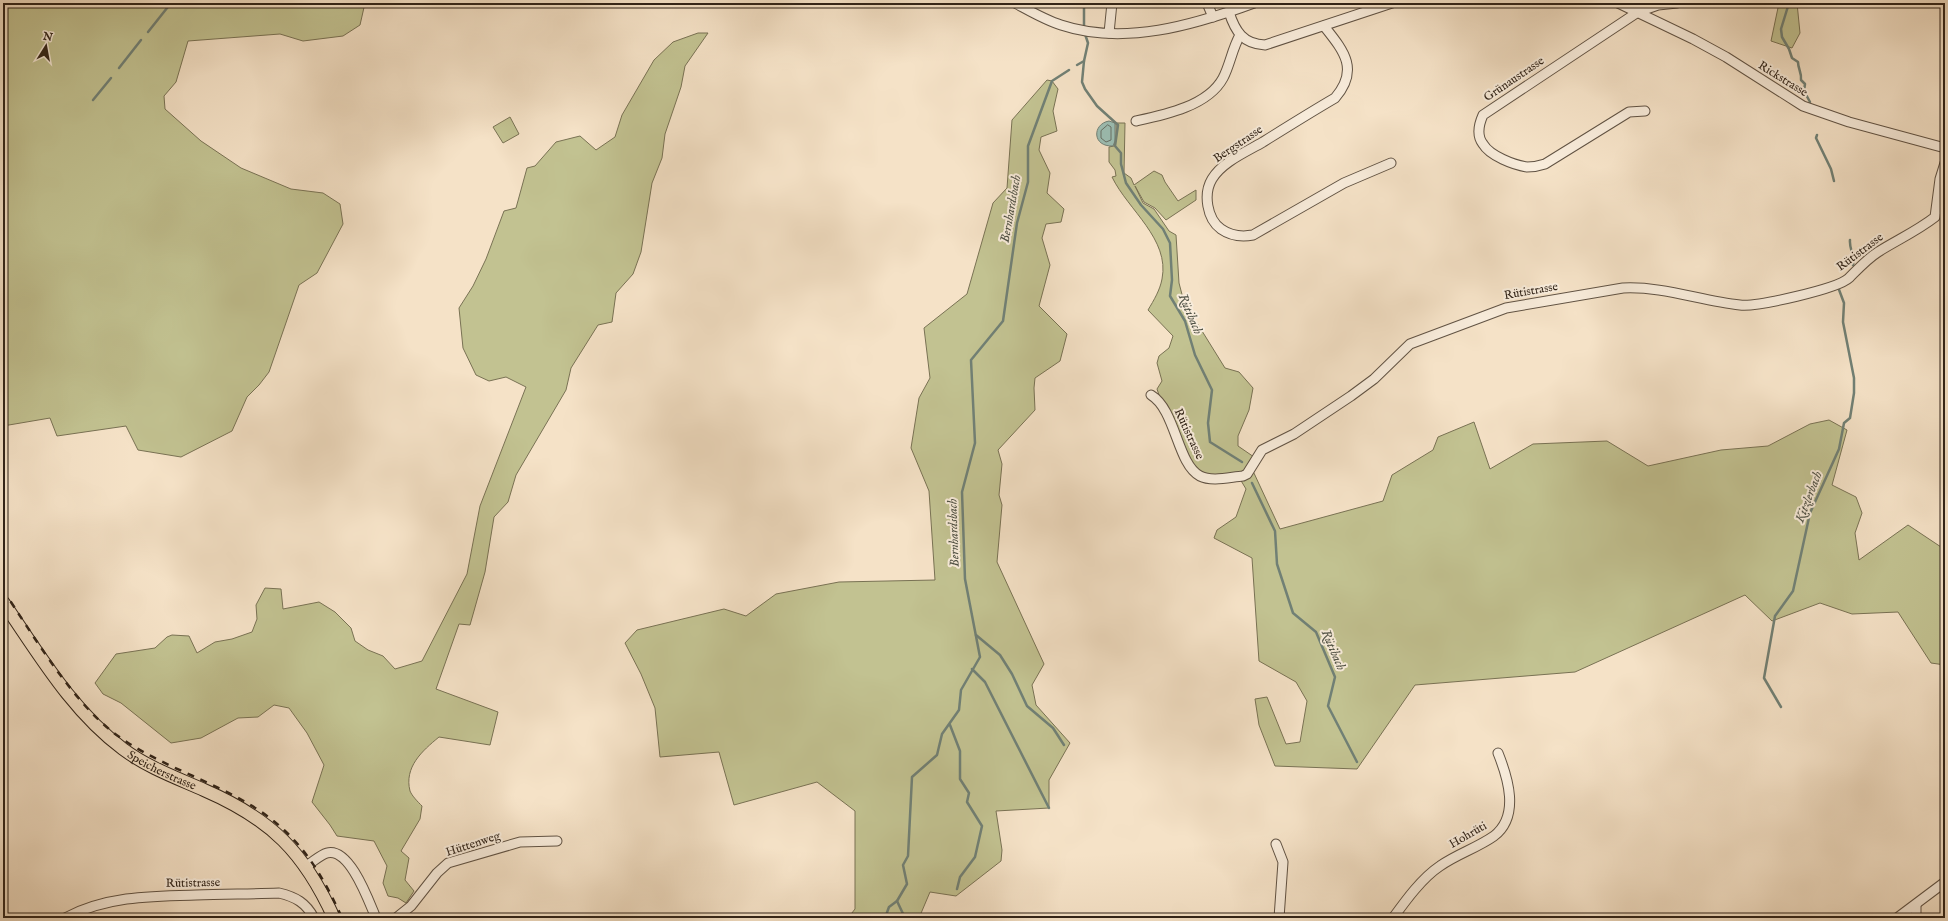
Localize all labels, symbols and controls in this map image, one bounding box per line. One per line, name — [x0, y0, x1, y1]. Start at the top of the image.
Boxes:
north arrow — [26, 26, 66, 66]
text: N — [41, 29, 54, 45]
street label: Grünaustrasse — [1481, 53, 1548, 105]
street label: Rickstrasse — [1755, 58, 1811, 100]
street label: Bergstrasse — [1210, 122, 1266, 166]
water label: Bernhardsbach — [997, 173, 1025, 244]
street label: Rütistrasse — [1834, 229, 1887, 274]
street label: Rütistrasse — [1503, 279, 1560, 303]
water label: Rütibach — [1174, 291, 1206, 337]
street label: Rütistrasse — [1171, 406, 1208, 462]
water label: Kitzlerbach — [1791, 469, 1827, 526]
water label: Bernhardsbach — [944, 498, 964, 568]
water label: Rütibach — [1317, 627, 1349, 673]
street label: Speicherstrasse — [125, 747, 199, 793]
street label: Hohrüti — [1447, 818, 1489, 852]
street label: Hüttenweg — [444, 828, 503, 860]
street label: Rütistrasse — [166, 875, 221, 891]

